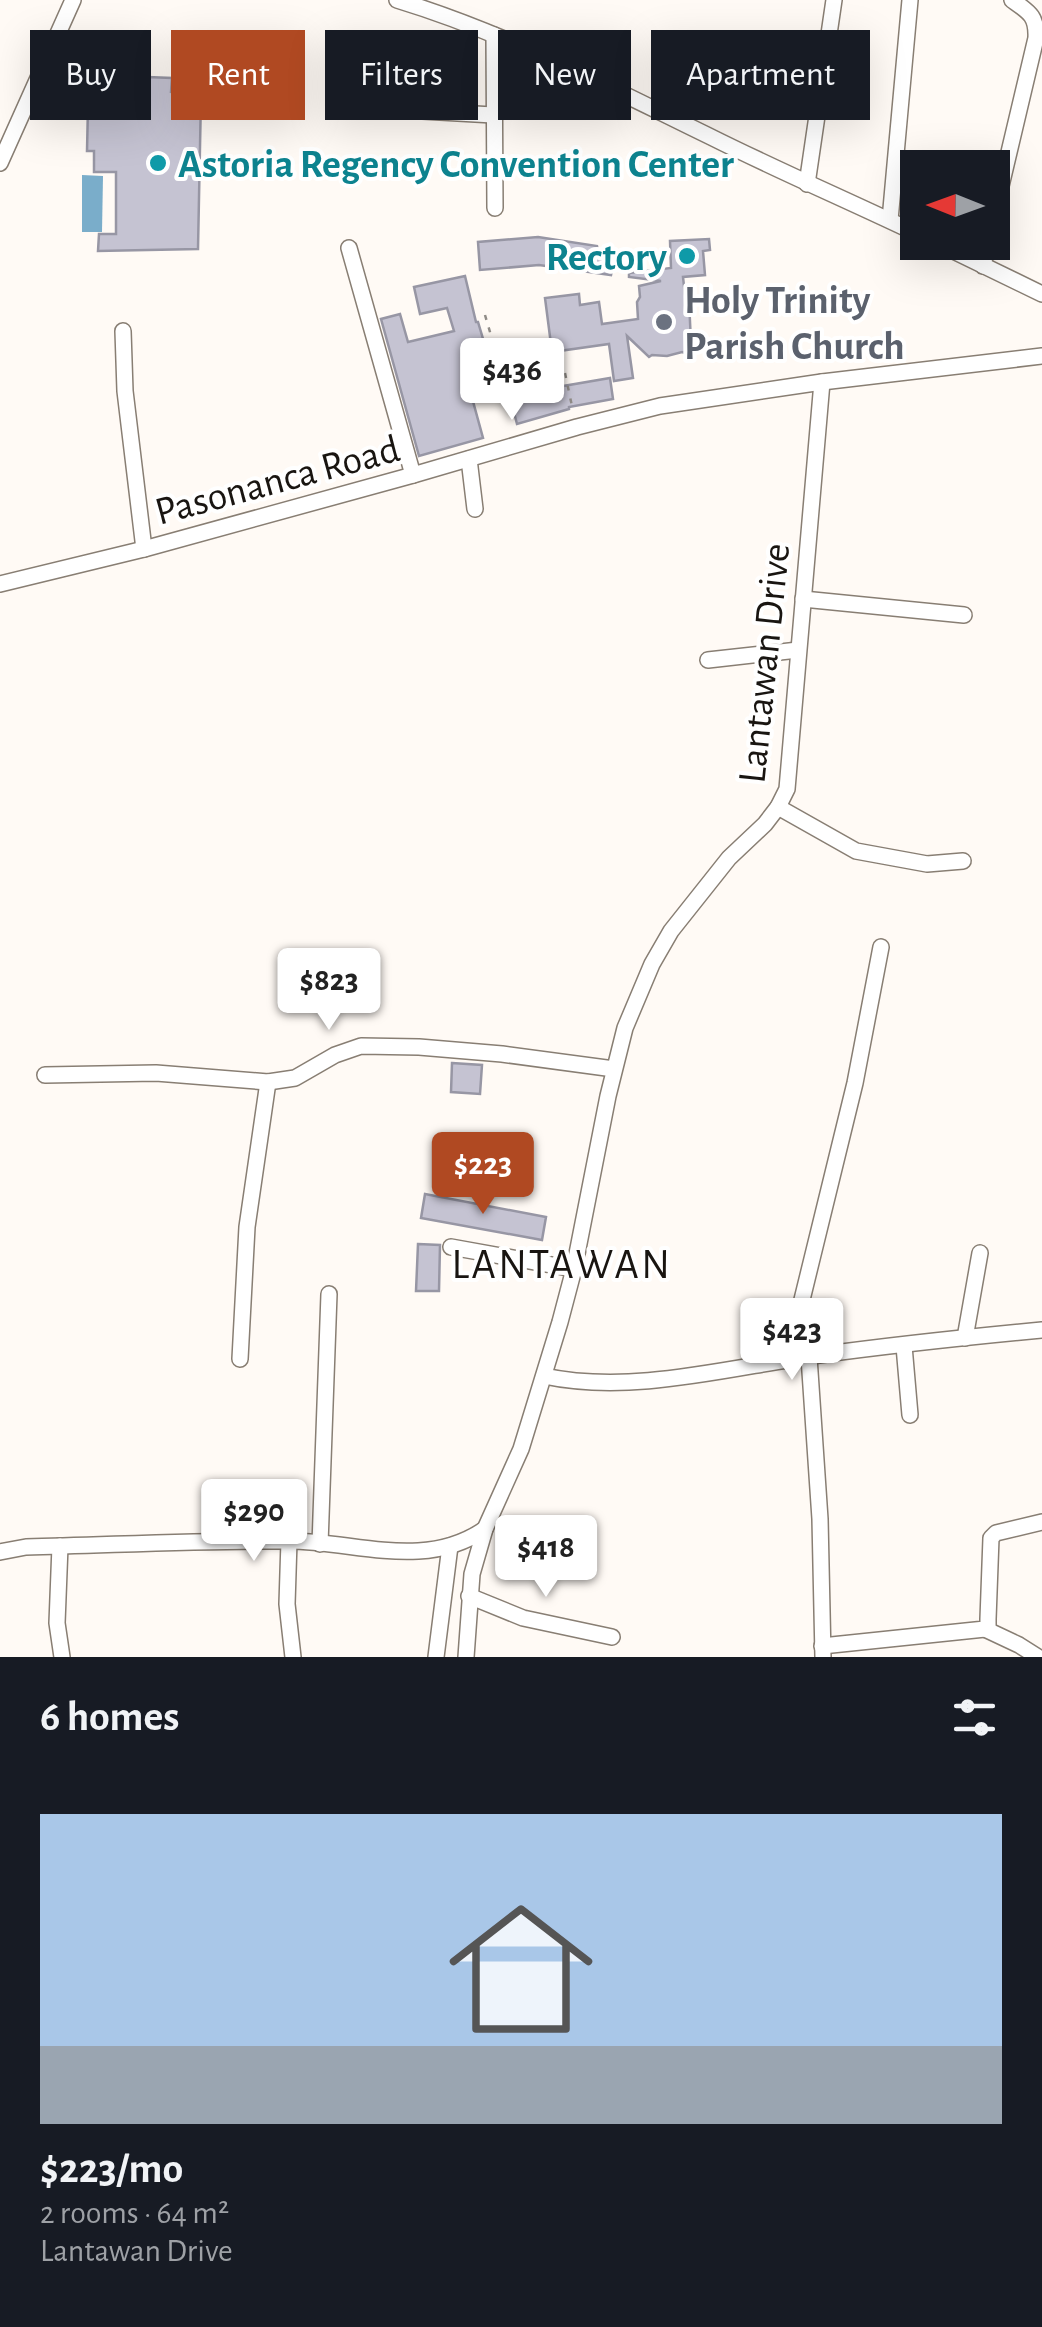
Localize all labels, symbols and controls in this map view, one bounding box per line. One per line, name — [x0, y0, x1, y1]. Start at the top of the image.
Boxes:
chip: Buy — [30, 30, 151, 120]
chip: Rent — [171, 30, 305, 120]
chip: Filters — [325, 30, 478, 120]
chip: New — [498, 30, 631, 120]
chip: Apartment — [651, 30, 870, 120]
place label: Astoria Regency Convention Center — [178, 145, 734, 185]
north arrow — [900, 150, 1010, 260]
map controls — [900, 150, 1010, 260]
marker: Astoria Regency Convention Center — [147, 152, 169, 174]
place label: Rectory — [546, 238, 667, 278]
marker: Rectory — [676, 245, 698, 267]
place label: Holy Trinity Parish Church — [684, 281, 905, 367]
marker: Holy Trinity Parish Church — [653, 311, 675, 333]
pin: $436 — [453, 338, 571, 423]
text: $436 — [482, 354, 542, 386]
street label: Pasonanca Road — [151, 429, 404, 533]
street label: Lantawan Drive — [733, 541, 797, 785]
pin: $823 — [270, 948, 388, 1033]
text: $823 — [299, 964, 359, 996]
pin: $223 — [424, 1132, 542, 1217]
text: $223 — [454, 1148, 512, 1180]
district label: LANTAWAN — [451, 1244, 673, 1286]
pin: $423 — [733, 1298, 851, 1383]
text: $423 — [762, 1314, 822, 1346]
pin: $290 — [195, 1479, 313, 1564]
text: $290 — [223, 1495, 285, 1527]
pin: $418 — [487, 1515, 605, 1600]
text: $418 — [517, 1531, 575, 1563]
icon: filters — [947, 1690, 1002, 1745]
text: 6 homes — [40, 1696, 179, 1738]
icon: home — [431, 1879, 611, 2059]
text: $223/mo — [40, 2148, 183, 2190]
text: 2 rooms · 64 m² — [40, 2197, 229, 2229]
text: Lantawan Drive — [40, 2235, 233, 2267]

